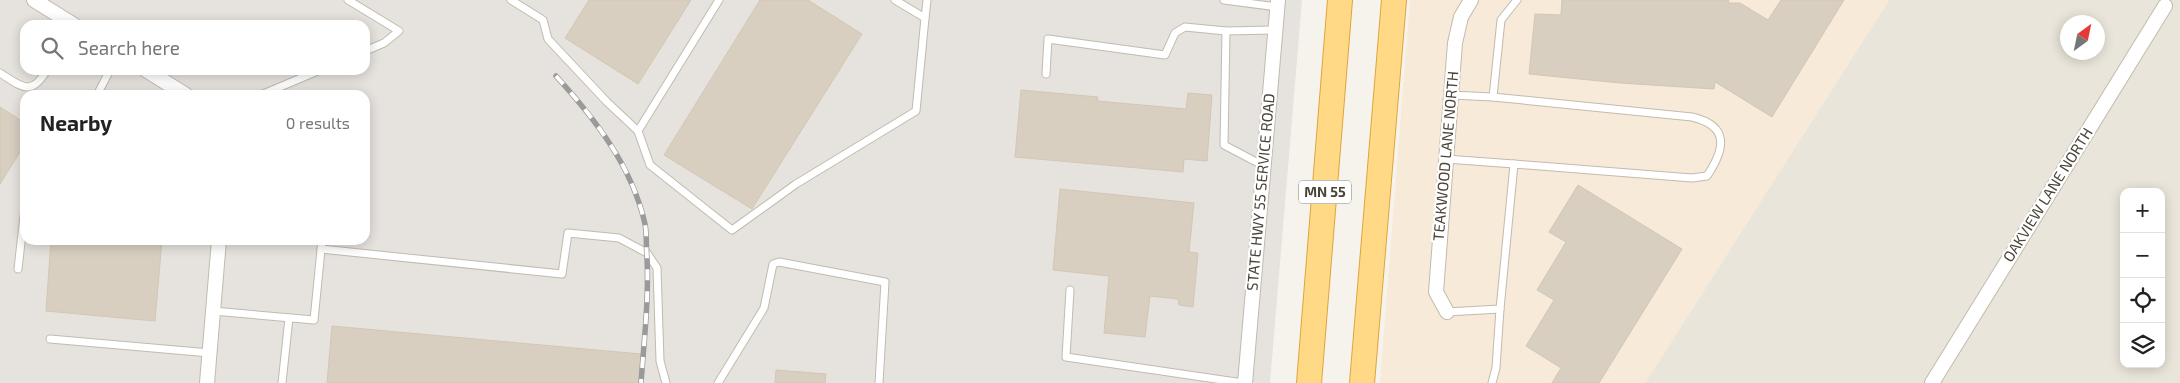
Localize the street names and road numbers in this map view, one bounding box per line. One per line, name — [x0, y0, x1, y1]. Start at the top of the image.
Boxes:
street label: TEAKWOOD LANE NORTH — [1429, 70, 1461, 242]
street label: STATE HWY 55 SERVICE ROAD — [1242, 92, 1278, 291]
street label: OAKVIEW LANE NORTH — [1999, 124, 2096, 265]
road number: MN 55 — [1299, 180, 1351, 203]

